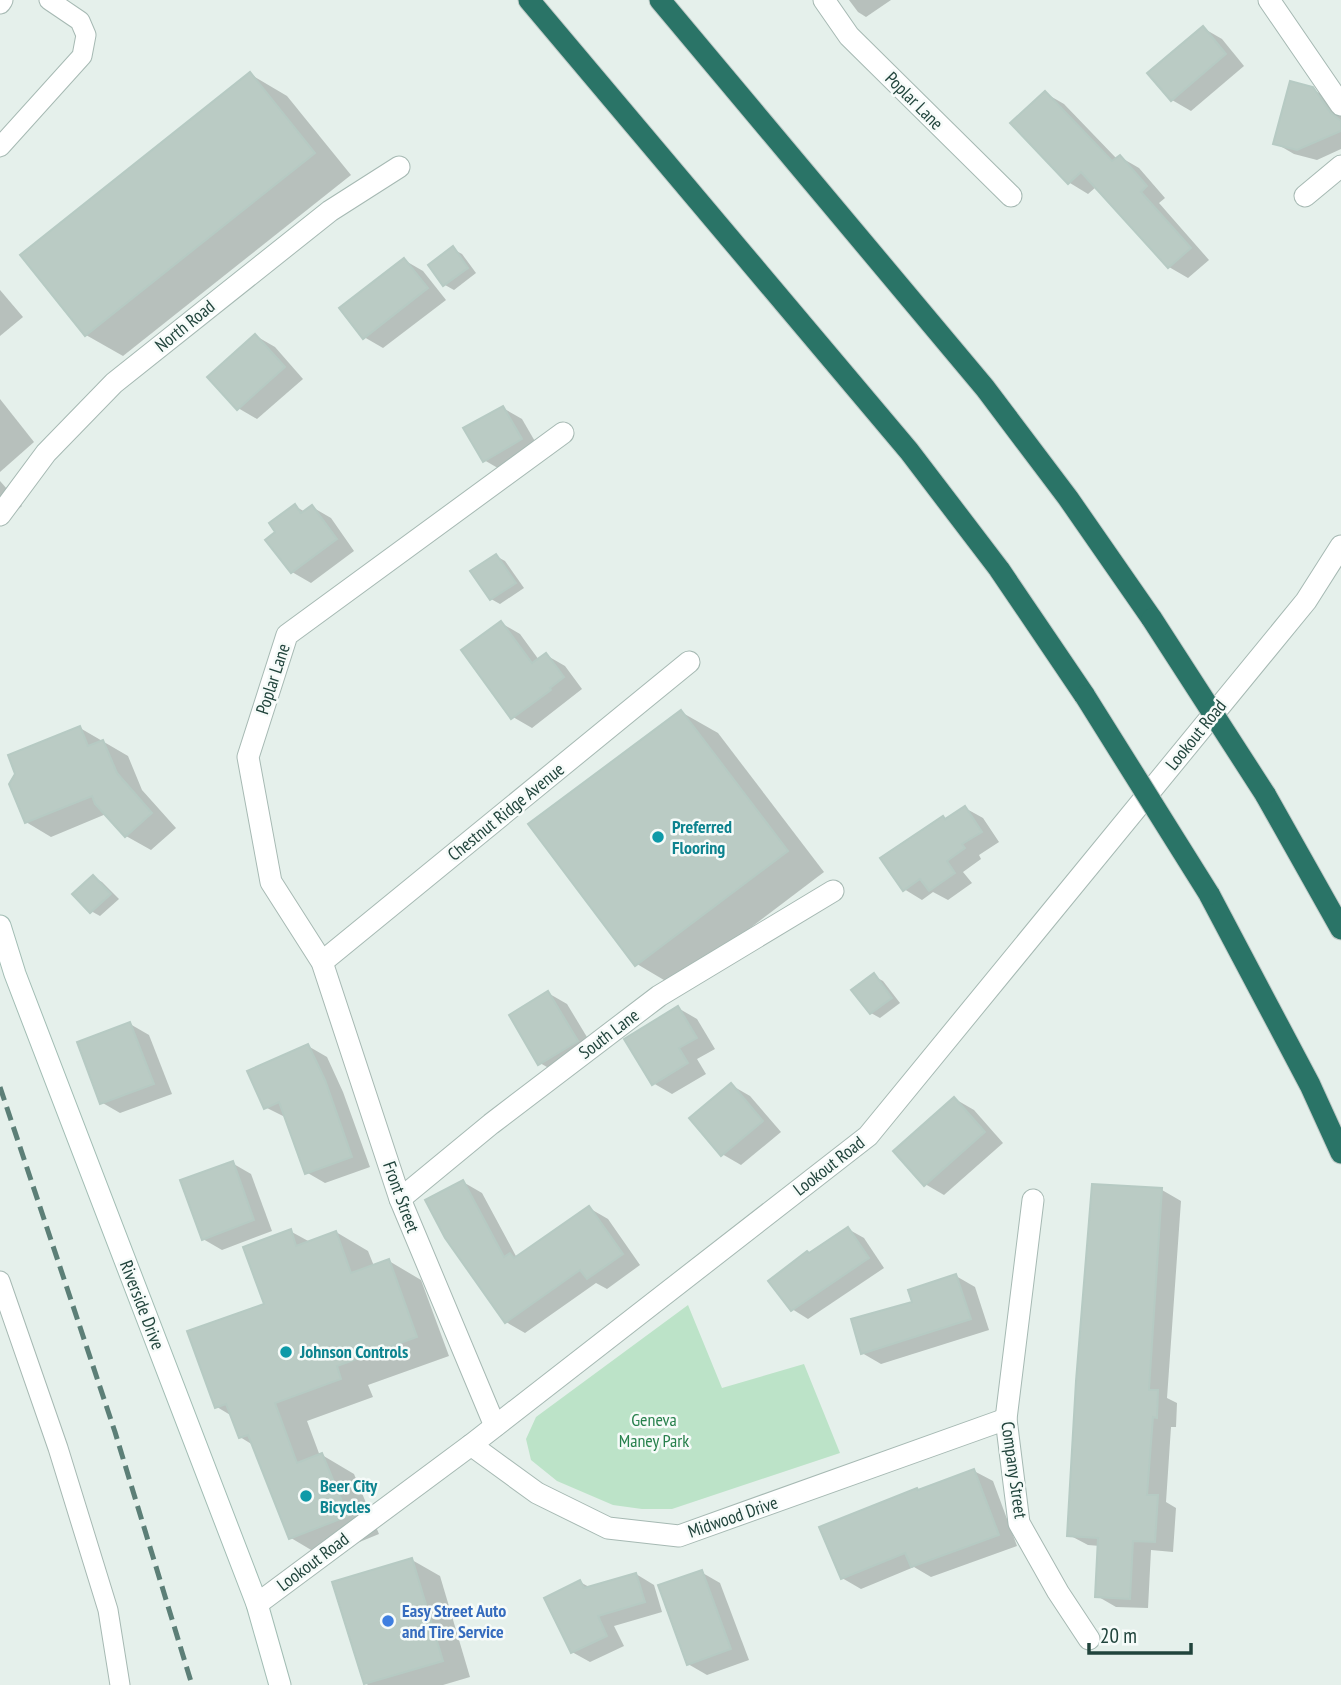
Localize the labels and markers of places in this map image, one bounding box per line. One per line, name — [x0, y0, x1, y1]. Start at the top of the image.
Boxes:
place label: Preferred Flooring — [672, 815, 732, 859]
marker: Preferred Flooring — [650, 829, 666, 845]
place label: Johnson Controls — [299, 1340, 408, 1363]
marker: Johnson Controls — [278, 1344, 294, 1360]
place label: Beer City Bicycles — [320, 1474, 378, 1518]
marker: Beer City Bicycles — [298, 1488, 314, 1504]
place label: Easy Street Auto and Tire Service — [402, 1599, 506, 1643]
marker: Easy Street Auto and Tire Service — [380, 1613, 396, 1629]

